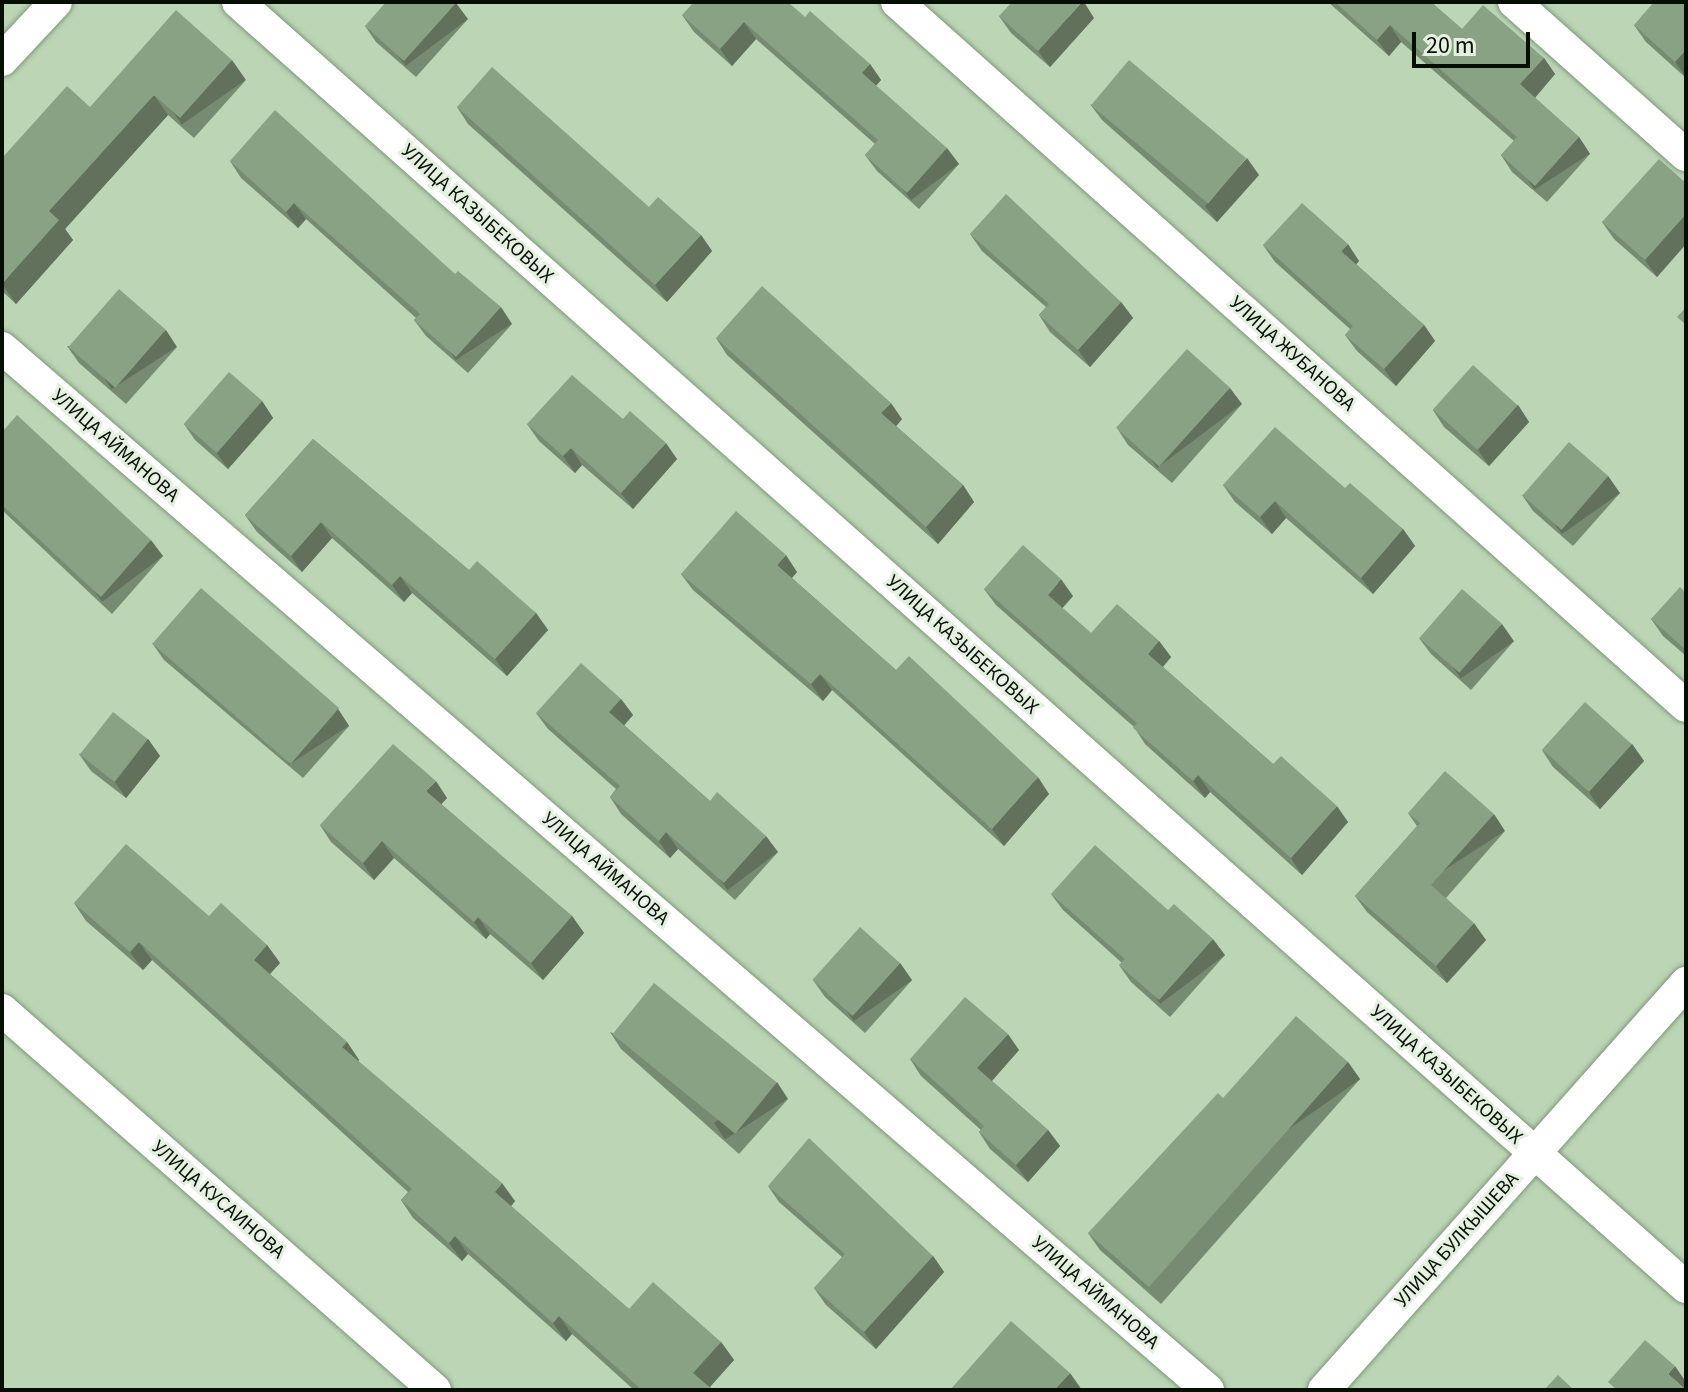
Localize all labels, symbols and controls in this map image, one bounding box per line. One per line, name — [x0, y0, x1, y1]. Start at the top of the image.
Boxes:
scale bar — [1416, 16, 1534, 66]
text: 20 m — [1426, 28, 1475, 63]
street label: УЛИЦА КАЗЫБЕКОВЫХ — [396, 139, 558, 289]
street label: УЛИЦА ЖУБАНОВА — [1224, 291, 1360, 417]
street label: УЛИЦА АЙМАНОВА — [46, 384, 184, 508]
street label: УЛИЦА КАЗЫБЕКОВЫХ — [881, 570, 1043, 720]
street label: УЛИЦА АЙМАНОВА — [536, 807, 674, 931]
street label: УЛИЦА КАЗЫБЕКОВЫХ — [1365, 1000, 1527, 1150]
street label: УЛИЦА КУСАИНОВА — [146, 1136, 290, 1264]
street label: УЛИЦА БУЛКЫШЕВА — [1390, 1167, 1524, 1313]
street label: УЛИЦА АЙМАНОВА — [1026, 1231, 1164, 1355]

